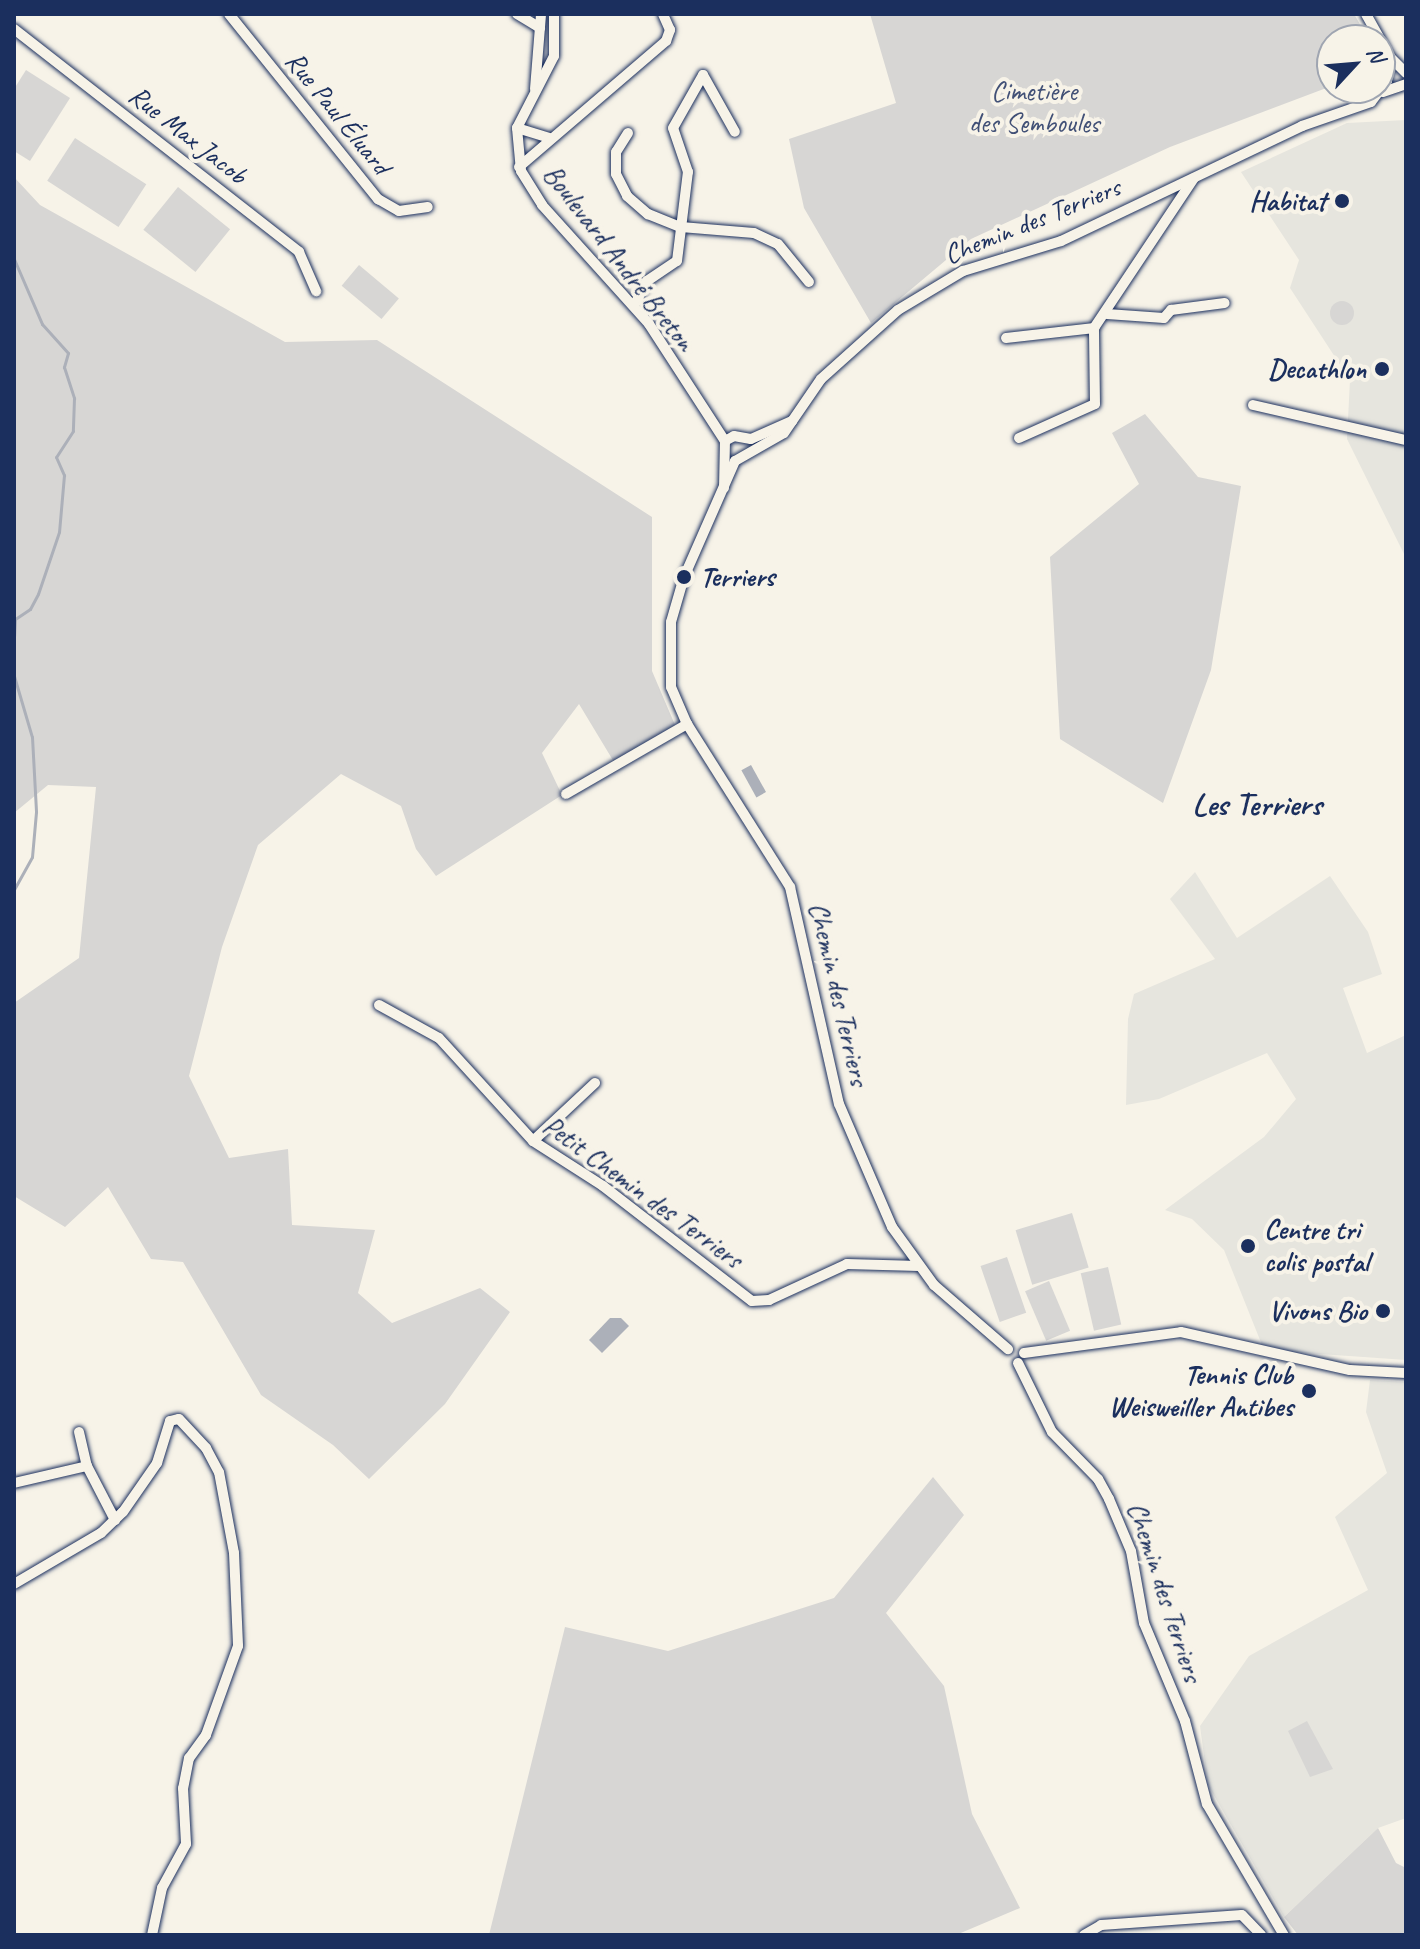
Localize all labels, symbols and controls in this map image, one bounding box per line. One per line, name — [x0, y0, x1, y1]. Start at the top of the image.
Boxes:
north arrow — [1316, 24, 1396, 104]
text: N — [1360, 42, 1391, 67]
street label: Rue Paul Éluard — [278, 44, 398, 182]
park label: Cimetière des Semboules — [969, 74, 1099, 140]
street label: Rue Max Jacob — [122, 78, 254, 192]
street label: Boulevard André Breton — [536, 158, 702, 358]
street label: Chemin des Terriers — [939, 170, 1125, 272]
place label: Habitat — [1249, 184, 1326, 218]
marker: Habitat — [1333, 192, 1351, 210]
place label: Decathlon — [1268, 352, 1366, 386]
marker: Decathlon — [1373, 360, 1391, 378]
place label: Terriers — [700, 560, 775, 594]
marker: Terriers — [675, 568, 693, 586]
district label: Les Terriers — [1193, 786, 1321, 824]
street label: Chemin des Terriers — [802, 899, 876, 1089]
street label: Petit Chemin des Terriers — [536, 1108, 750, 1276]
place label: Centre tri colis postal — [1264, 1213, 1368, 1279]
marker: Centre tri colis postal — [1239, 1237, 1257, 1255]
place label: Vivons Bio — [1268, 1294, 1367, 1328]
marker: Vivons Bio — [1374, 1302, 1392, 1320]
place label: Tennis Club Weisweiller Antibes — [1109, 1358, 1293, 1424]
marker: Tennis Club Weisweiller Antibes — [1300, 1382, 1318, 1400]
street label: Chemin des Terriers — [1120, 1498, 1210, 1686]

